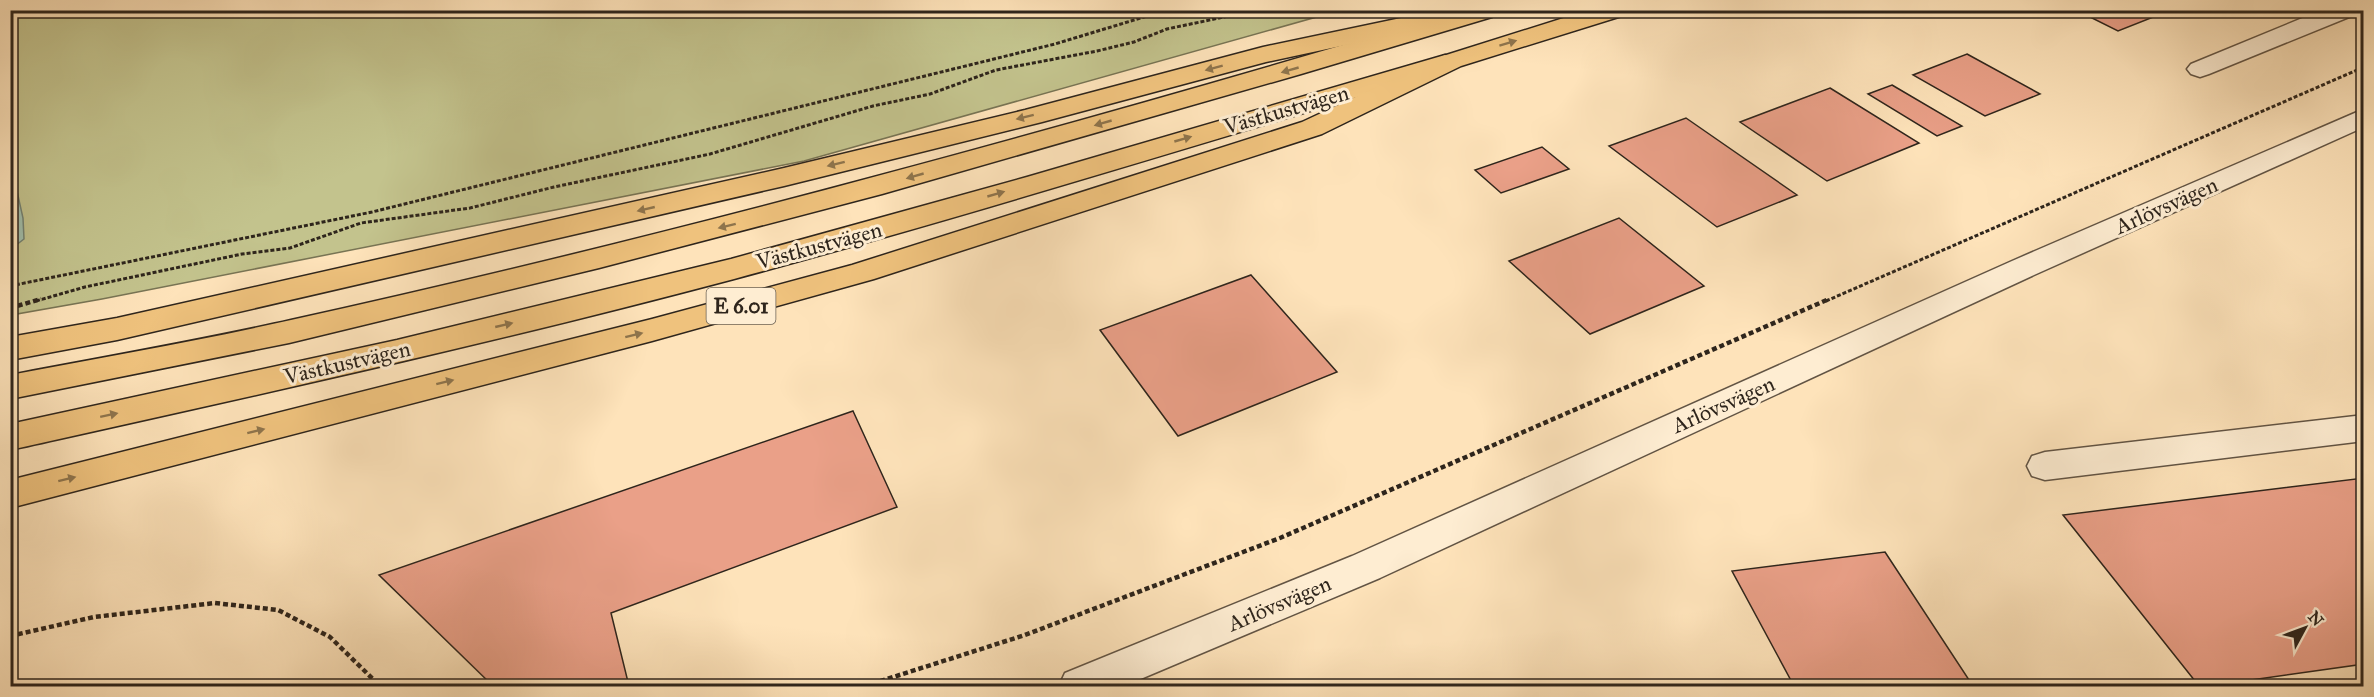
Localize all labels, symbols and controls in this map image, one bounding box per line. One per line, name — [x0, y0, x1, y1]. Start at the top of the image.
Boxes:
one-way arrow — [1499, 38, 1517, 48]
one-way arrow — [1205, 63, 1223, 73]
one-way arrow — [1281, 66, 1299, 75]
street label: Västkustvägen — [1219, 79, 1352, 141]
one-way arrow — [1016, 113, 1035, 123]
one-way arrow — [1094, 119, 1112, 128]
one-way arrow — [1174, 134, 1192, 143]
one-way arrow — [827, 160, 845, 170]
street label: Arlövsvägen — [2110, 171, 2222, 241]
one-way arrow — [906, 172, 924, 181]
one-way arrow — [987, 189, 1005, 198]
one-way arrow — [637, 204, 656, 214]
street label: Västkustvägen — [752, 216, 885, 275]
one-way arrow — [717, 221, 736, 231]
road number: E 6.01 — [706, 288, 776, 324]
one-way arrow — [494, 320, 513, 330]
one-way arrow — [625, 329, 643, 339]
street label: Västkustvägen — [280, 335, 413, 390]
street label: Arlövsvägen — [1667, 370, 1779, 440]
one-way arrow — [436, 377, 454, 387]
one-way arrow — [99, 410, 118, 420]
one-way arrow — [247, 425, 265, 435]
one-way arrow — [58, 474, 76, 484]
street label: Arlövsvägen — [1223, 570, 1335, 638]
north arrow — [2275, 598, 2335, 658]
text: N — [2304, 607, 2328, 630]

